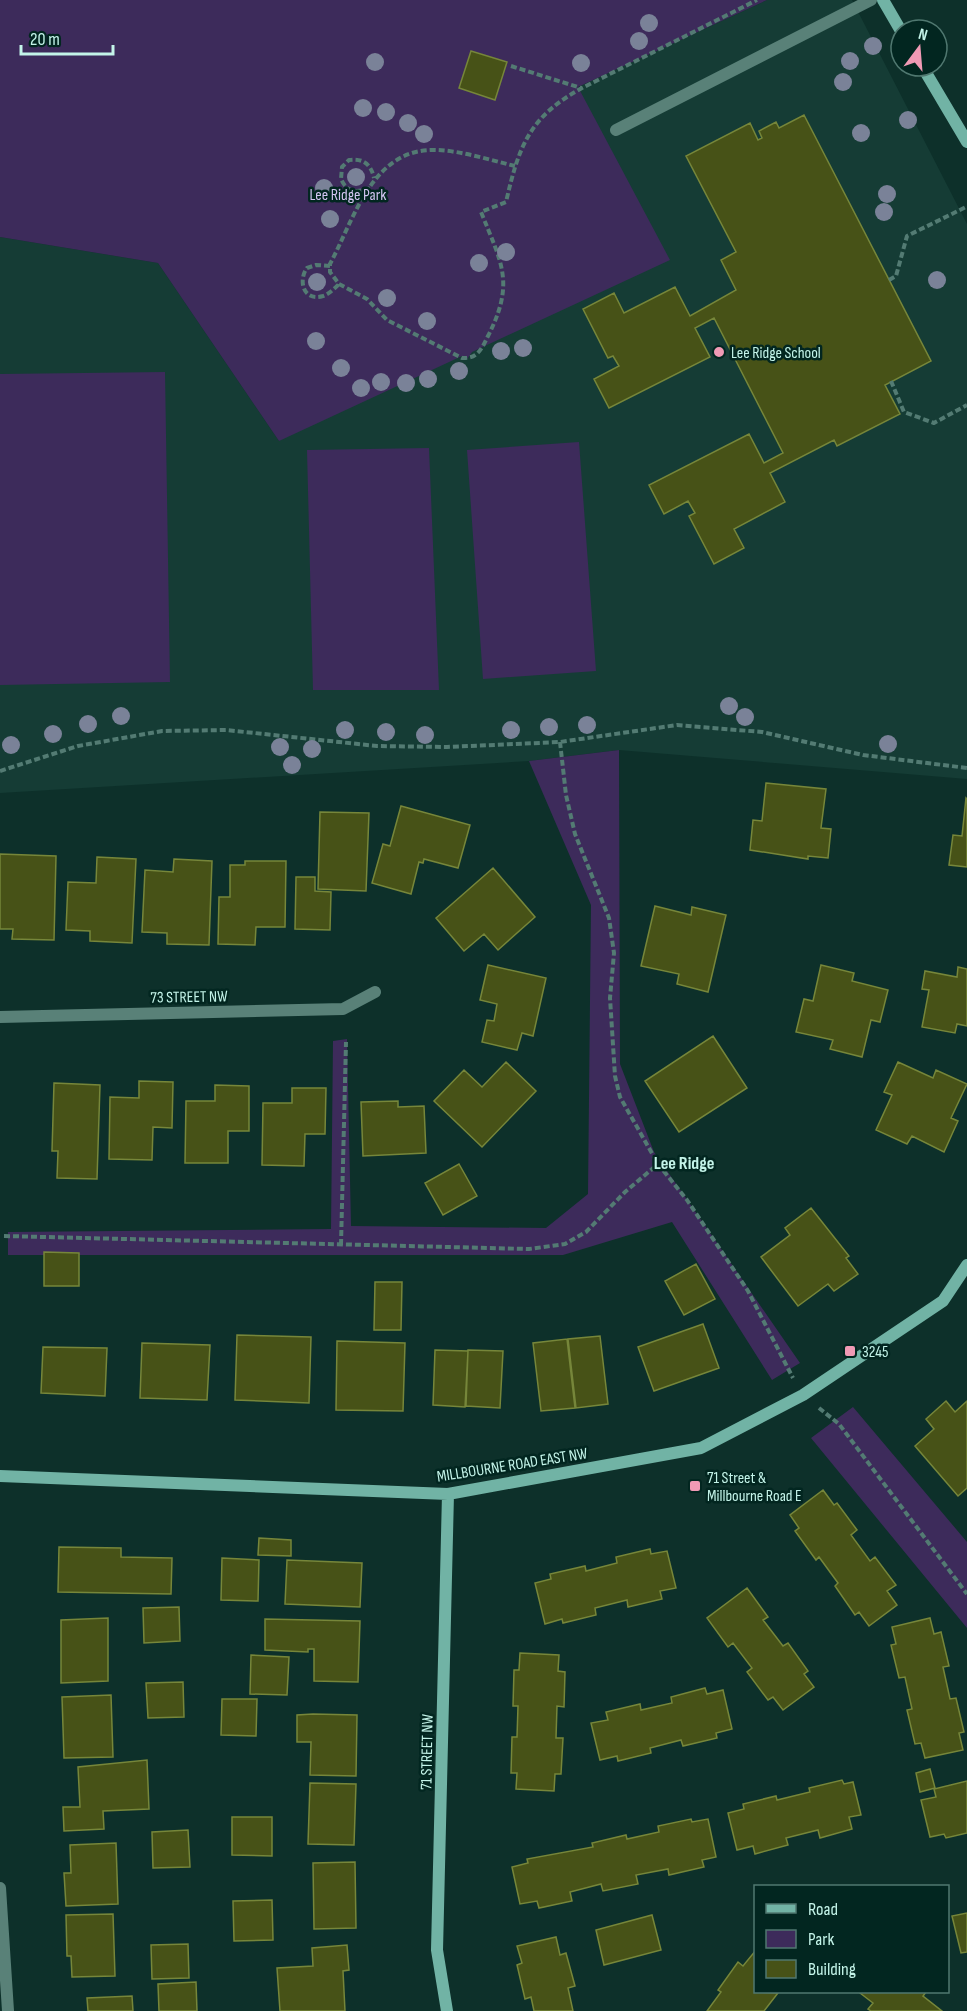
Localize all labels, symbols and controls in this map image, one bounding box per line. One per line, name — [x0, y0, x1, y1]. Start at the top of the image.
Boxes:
scale bar — [21, 18, 112, 56]
north arrow — [889, 18, 949, 78]
text: N — [916, 25, 929, 45]
text: 20 m — [30, 29, 60, 50]
park label: Lee Ridge Park — [310, 186, 386, 205]
place label: Lee Ridge School — [731, 344, 821, 363]
marker: Lee Ridge School — [712, 345, 726, 359]
street label: 73 STREET NW — [150, 987, 228, 1008]
district label: Lee Ridge — [654, 1153, 714, 1174]
place label: 3245 — [862, 1343, 888, 1362]
marker: 3245 — [843, 1344, 857, 1358]
street label: MILLBOURNE ROAD EAST NW — [436, 1444, 589, 1487]
place label: 71 Street & Millbourne Road E — [707, 1469, 802, 1506]
marker: 71 Street & Millbourne Road E — [688, 1479, 702, 1493]
street label: 71 STREET NW — [417, 1713, 438, 1790]
legend — [754, 1885, 949, 1993]
text: Road — [808, 1899, 838, 1920]
text: Park — [808, 1929, 834, 1950]
text: Building — [808, 1959, 856, 1980]

